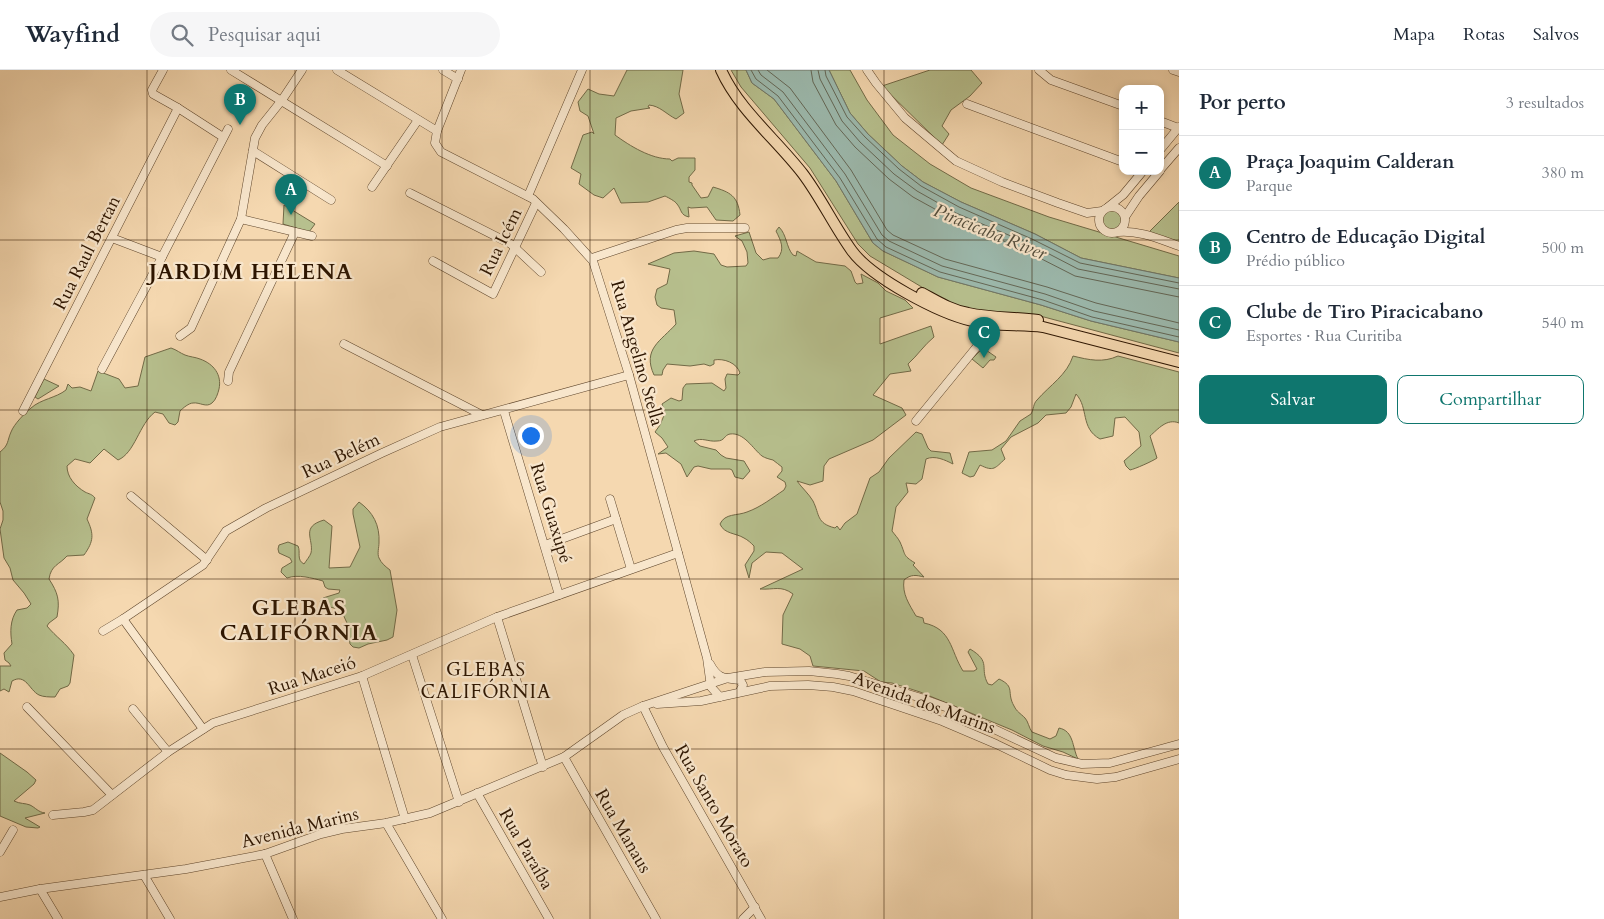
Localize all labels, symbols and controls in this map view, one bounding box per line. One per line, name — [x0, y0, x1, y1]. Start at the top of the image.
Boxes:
search box — [150, 12, 500, 57]
text: Wayfind — [25, 18, 120, 51]
icon: search — [168, 21, 196, 49]
text: Pesquisar aqui — [208, 22, 321, 48]
text: Mapa — [1393, 22, 1435, 47]
text: Rotas — [1463, 22, 1505, 47]
text: Salvos — [1533, 22, 1579, 47]
pin: B — [224, 84, 256, 125]
map controls — [1119, 85, 1164, 175]
button: + — [1119, 85, 1164, 130]
text: Por perto — [1199, 88, 1286, 117]
text: 3 resultados — [1506, 92, 1584, 114]
button: − — [1119, 130, 1164, 175]
text: Praça Joaquim Calderan — [1246, 149, 1454, 175]
text: A — [1209, 162, 1221, 184]
text: 380 m — [1542, 162, 1584, 184]
pin: A — [275, 174, 307, 215]
text: Parque — [1246, 175, 1293, 197]
street label: Rua Raul Bertan — [47, 191, 127, 314]
water label: Piracicaba River — [930, 197, 1051, 267]
street label: Rua Icém — [474, 203, 529, 280]
text: Centro de Educação Digital — [1246, 224, 1485, 250]
text: B — [1209, 237, 1221, 259]
text: 500 m — [1542, 237, 1584, 259]
text: Prédio público — [1246, 250, 1345, 272]
district label: JARDIM HELENA — [146, 257, 353, 287]
street label: Rua Angelino Stella — [604, 277, 670, 429]
text: Clube de Tiro Piracicabano — [1246, 299, 1483, 325]
text: C — [1209, 312, 1221, 334]
text: 540 m — [1542, 312, 1584, 334]
pin: C — [968, 317, 1000, 358]
text: Esportes · Rua Curitiba — [1246, 325, 1402, 347]
button: Salvar — [1199, 375, 1387, 424]
button: Compartilhar — [1397, 375, 1584, 424]
your location — [518, 423, 544, 449]
street label: Rua Belém — [298, 427, 385, 485]
street label: Rua Guaxupé — [524, 460, 578, 566]
district label: GLEBAS CALIFÓRNIA — [220, 593, 378, 648]
street label: Rua Maceió — [265, 650, 359, 702]
district label: GLEBAS CALIFÓRNIA — [420, 657, 552, 705]
street label: Avenida dos Marins — [849, 666, 999, 740]
street label: Rua Santo Morato — [669, 740, 760, 873]
street label: Rua Manaus — [589, 784, 657, 878]
street label: Avenida Marins — [239, 801, 361, 855]
street label: Rua Paraíba — [493, 804, 559, 895]

